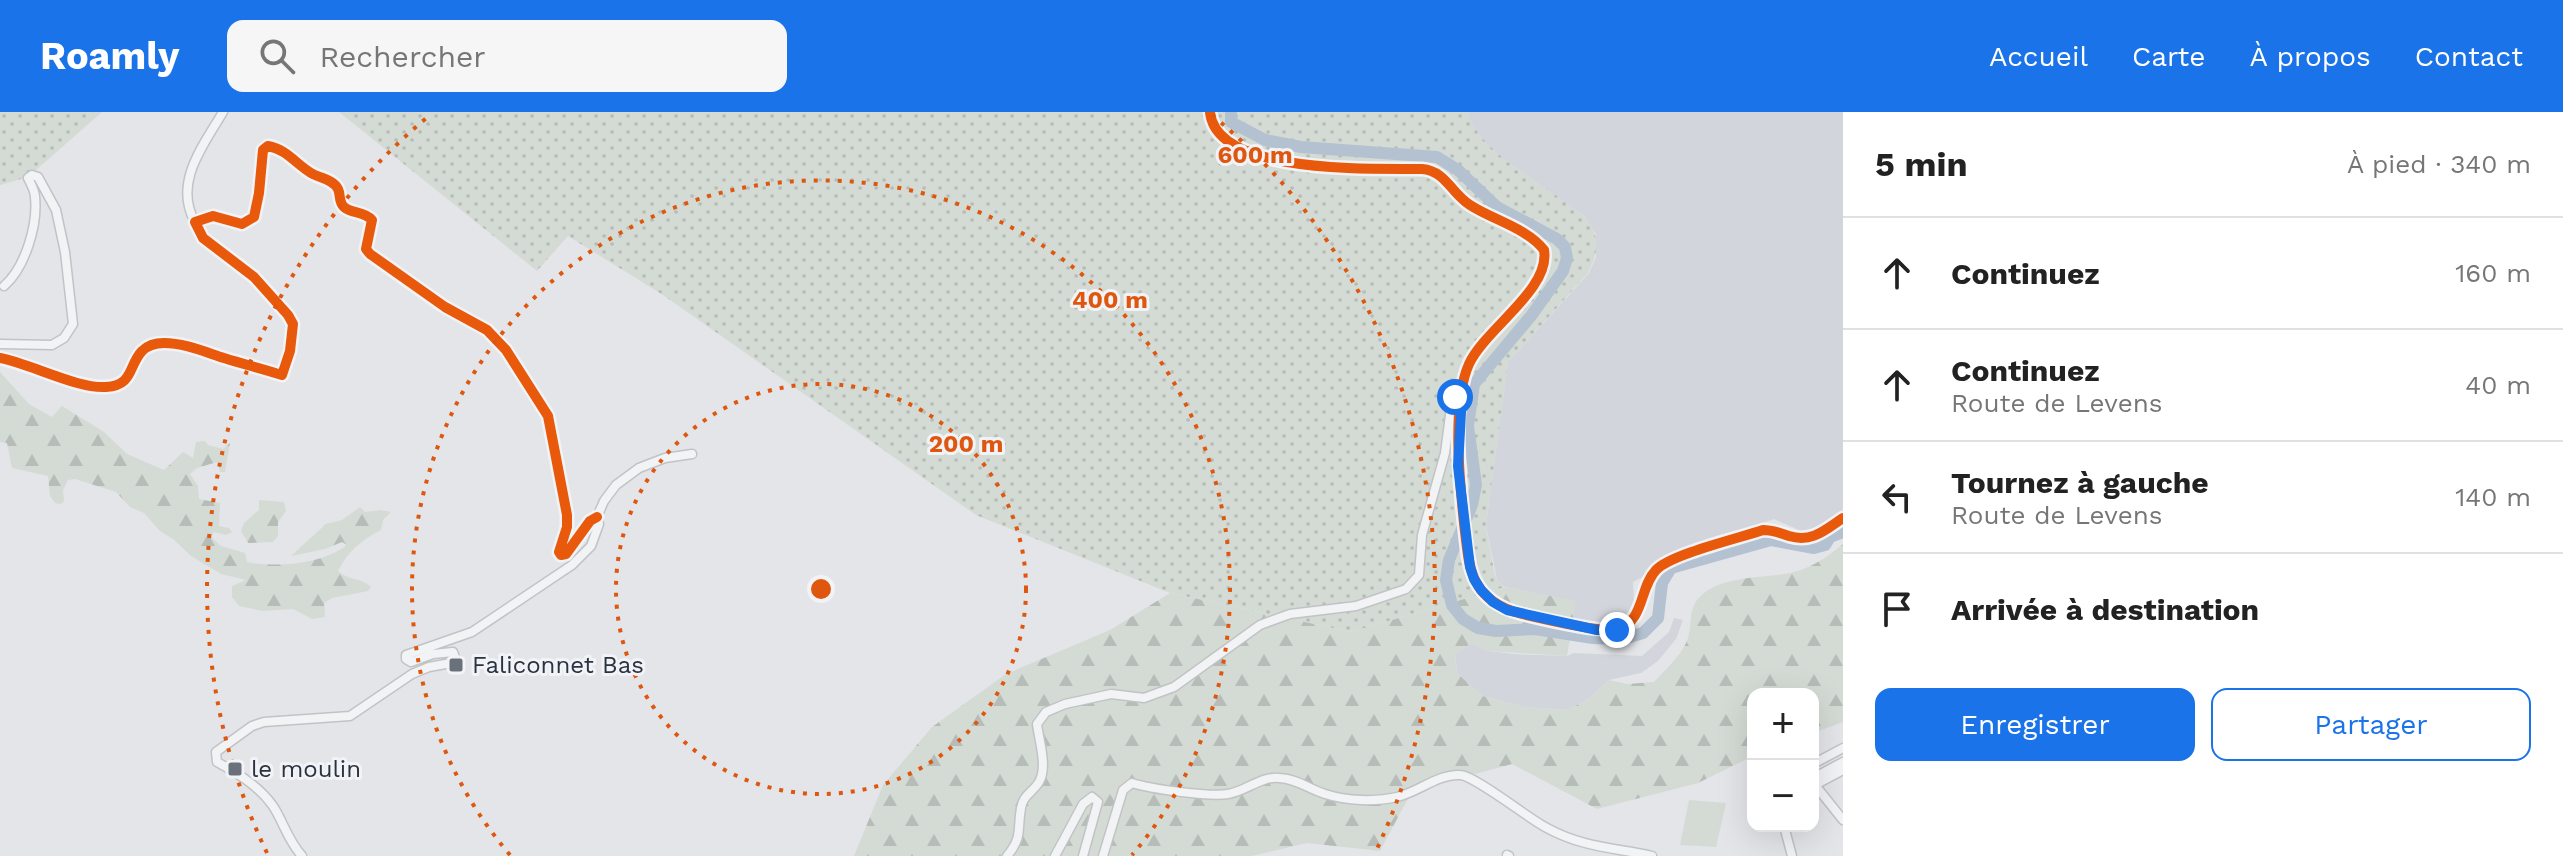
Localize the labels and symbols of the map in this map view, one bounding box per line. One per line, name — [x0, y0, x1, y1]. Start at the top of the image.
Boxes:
text: 600 m — [1217, 141, 1293, 169]
text: 400 m — [1072, 286, 1148, 314]
route start — [1437, 379, 1473, 415]
text: 200 m — [929, 430, 1003, 458]
centre of rings — [807, 575, 835, 603]
route end — [1599, 612, 1635, 648]
place label: Faliconnet Bas — [472, 651, 644, 679]
marker: Faliconnet Bas — [447, 656, 465, 674]
place label: le moulin — [251, 755, 361, 783]
marker: le moulin — [226, 760, 244, 778]

